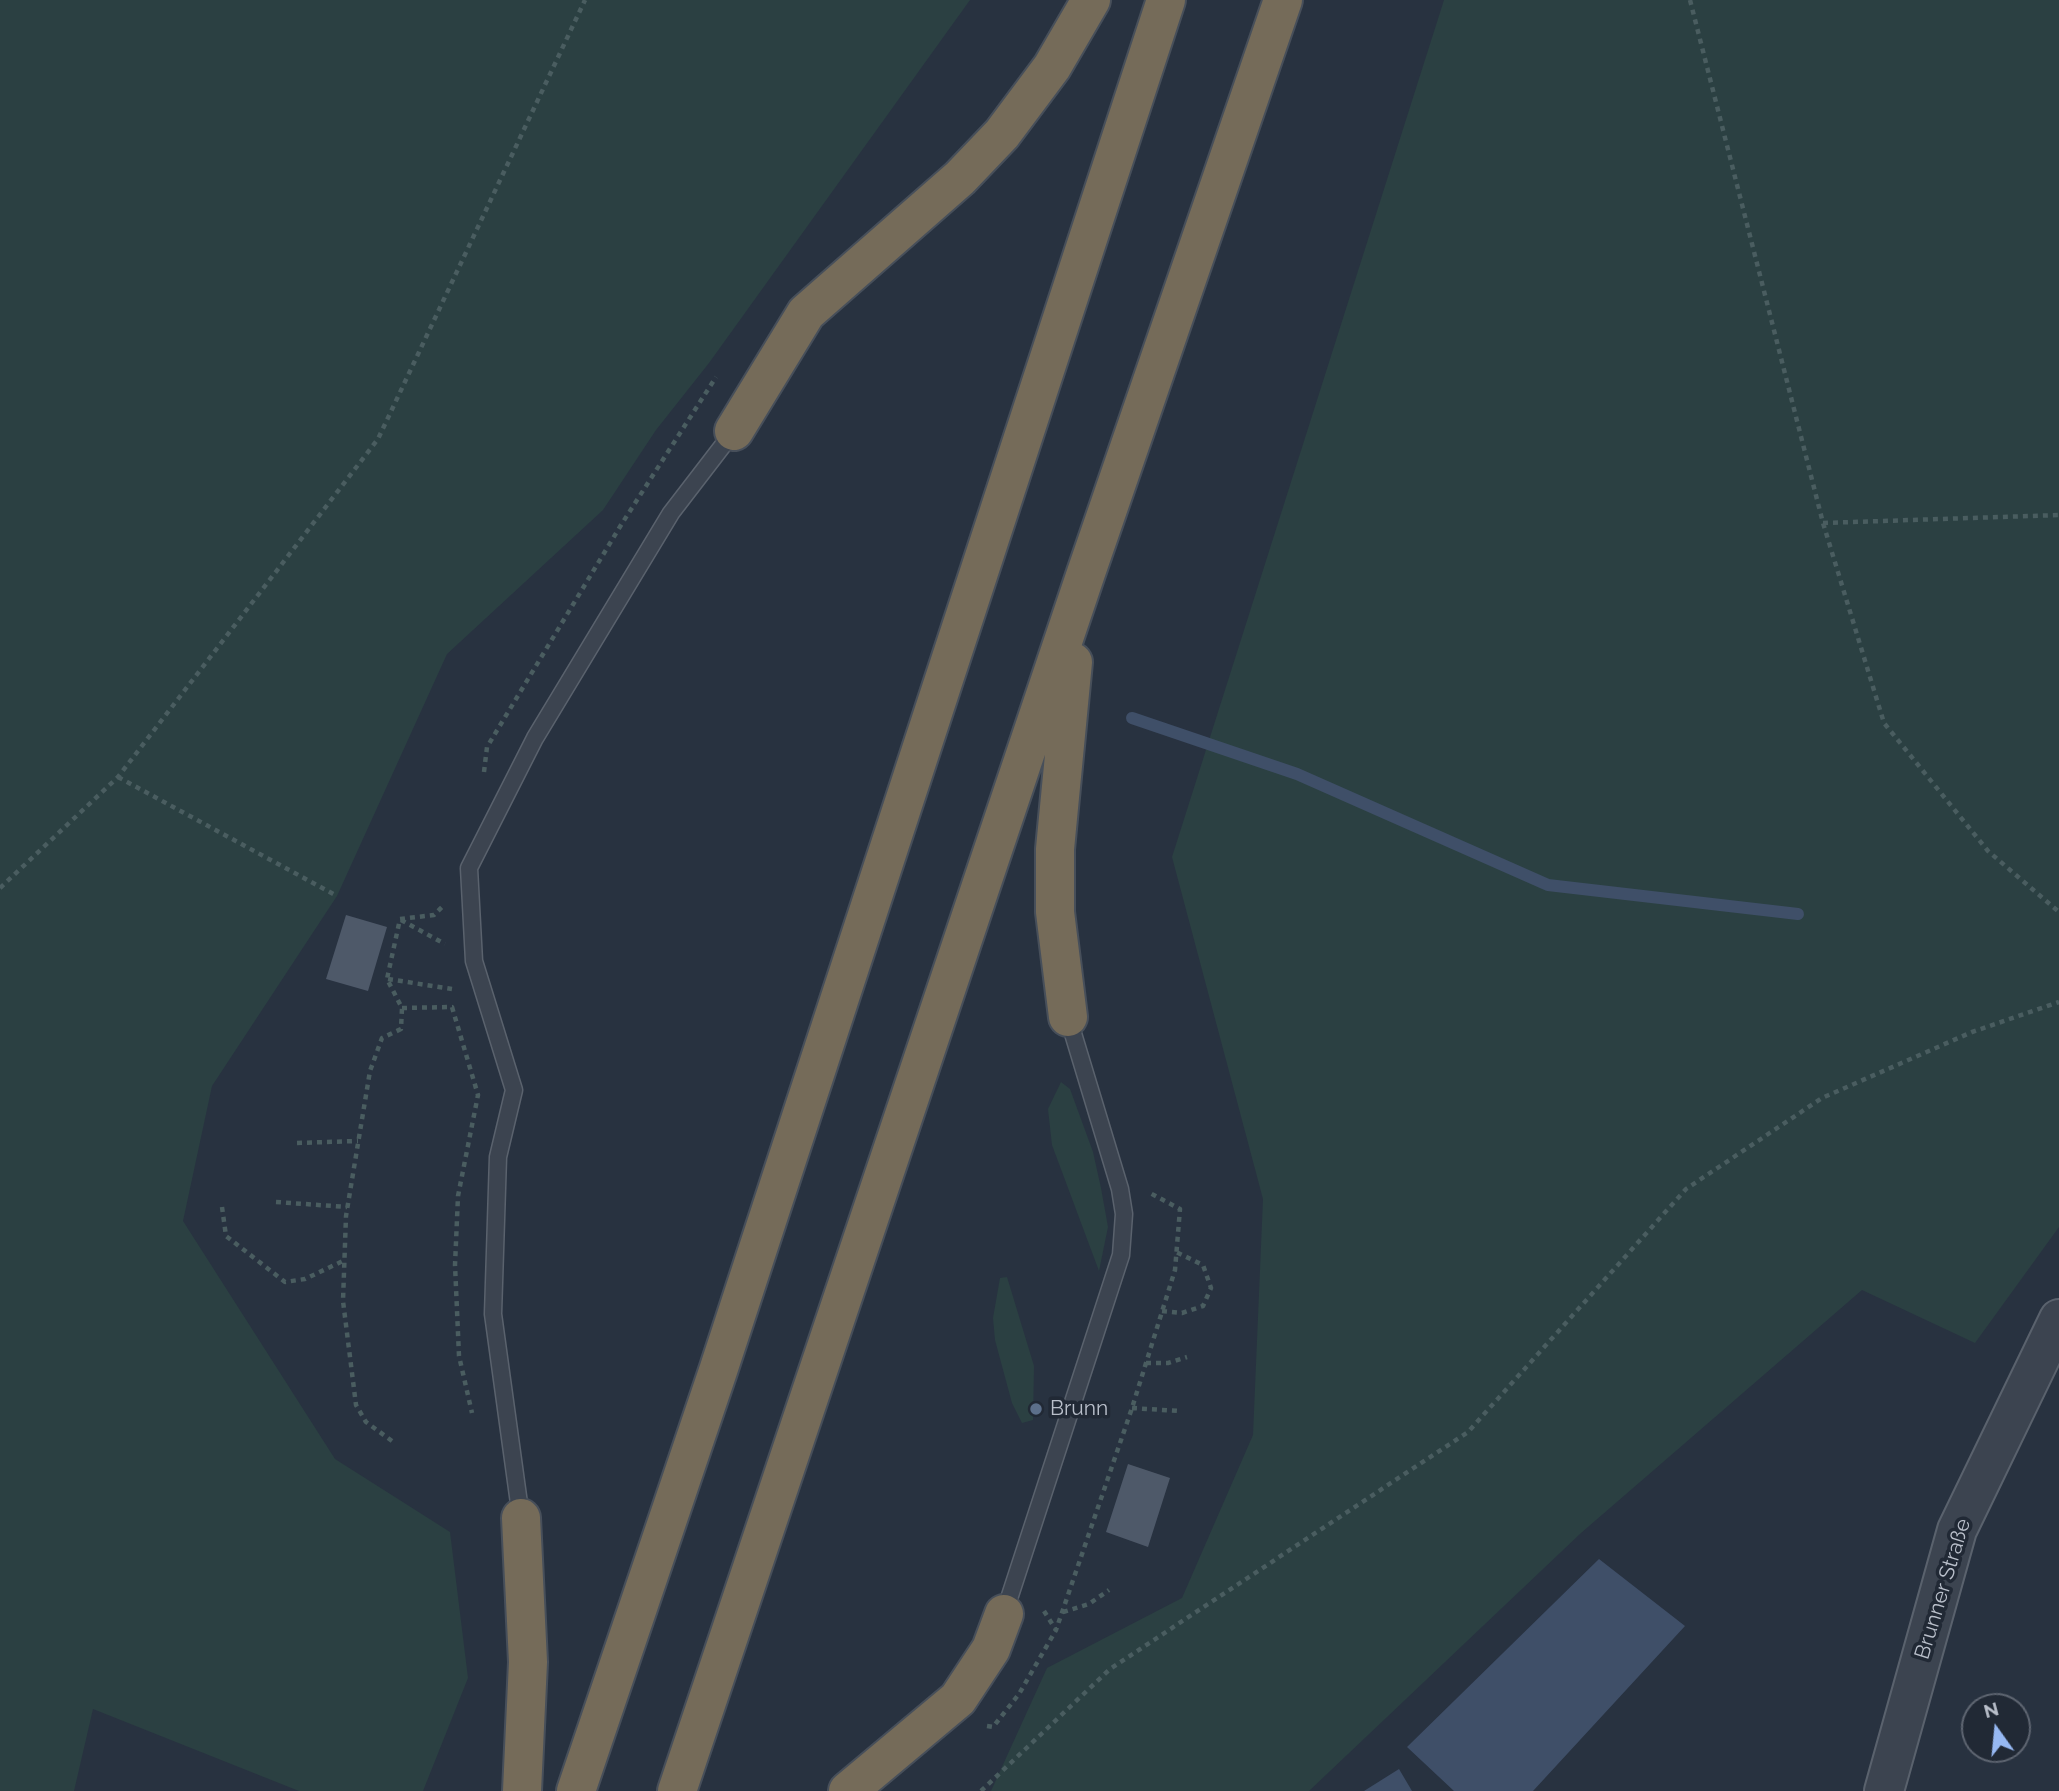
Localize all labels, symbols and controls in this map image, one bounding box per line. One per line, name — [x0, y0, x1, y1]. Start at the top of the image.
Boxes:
place label: Brunn — [1050, 1396, 1108, 1422]
marker: Brunn — [1028, 1401, 1044, 1417]
street label: Brunner Straße — [1910, 1516, 1976, 1662]
north arrow — [1961, 1693, 2031, 1763]
text: N — [1981, 1697, 2001, 1722]

